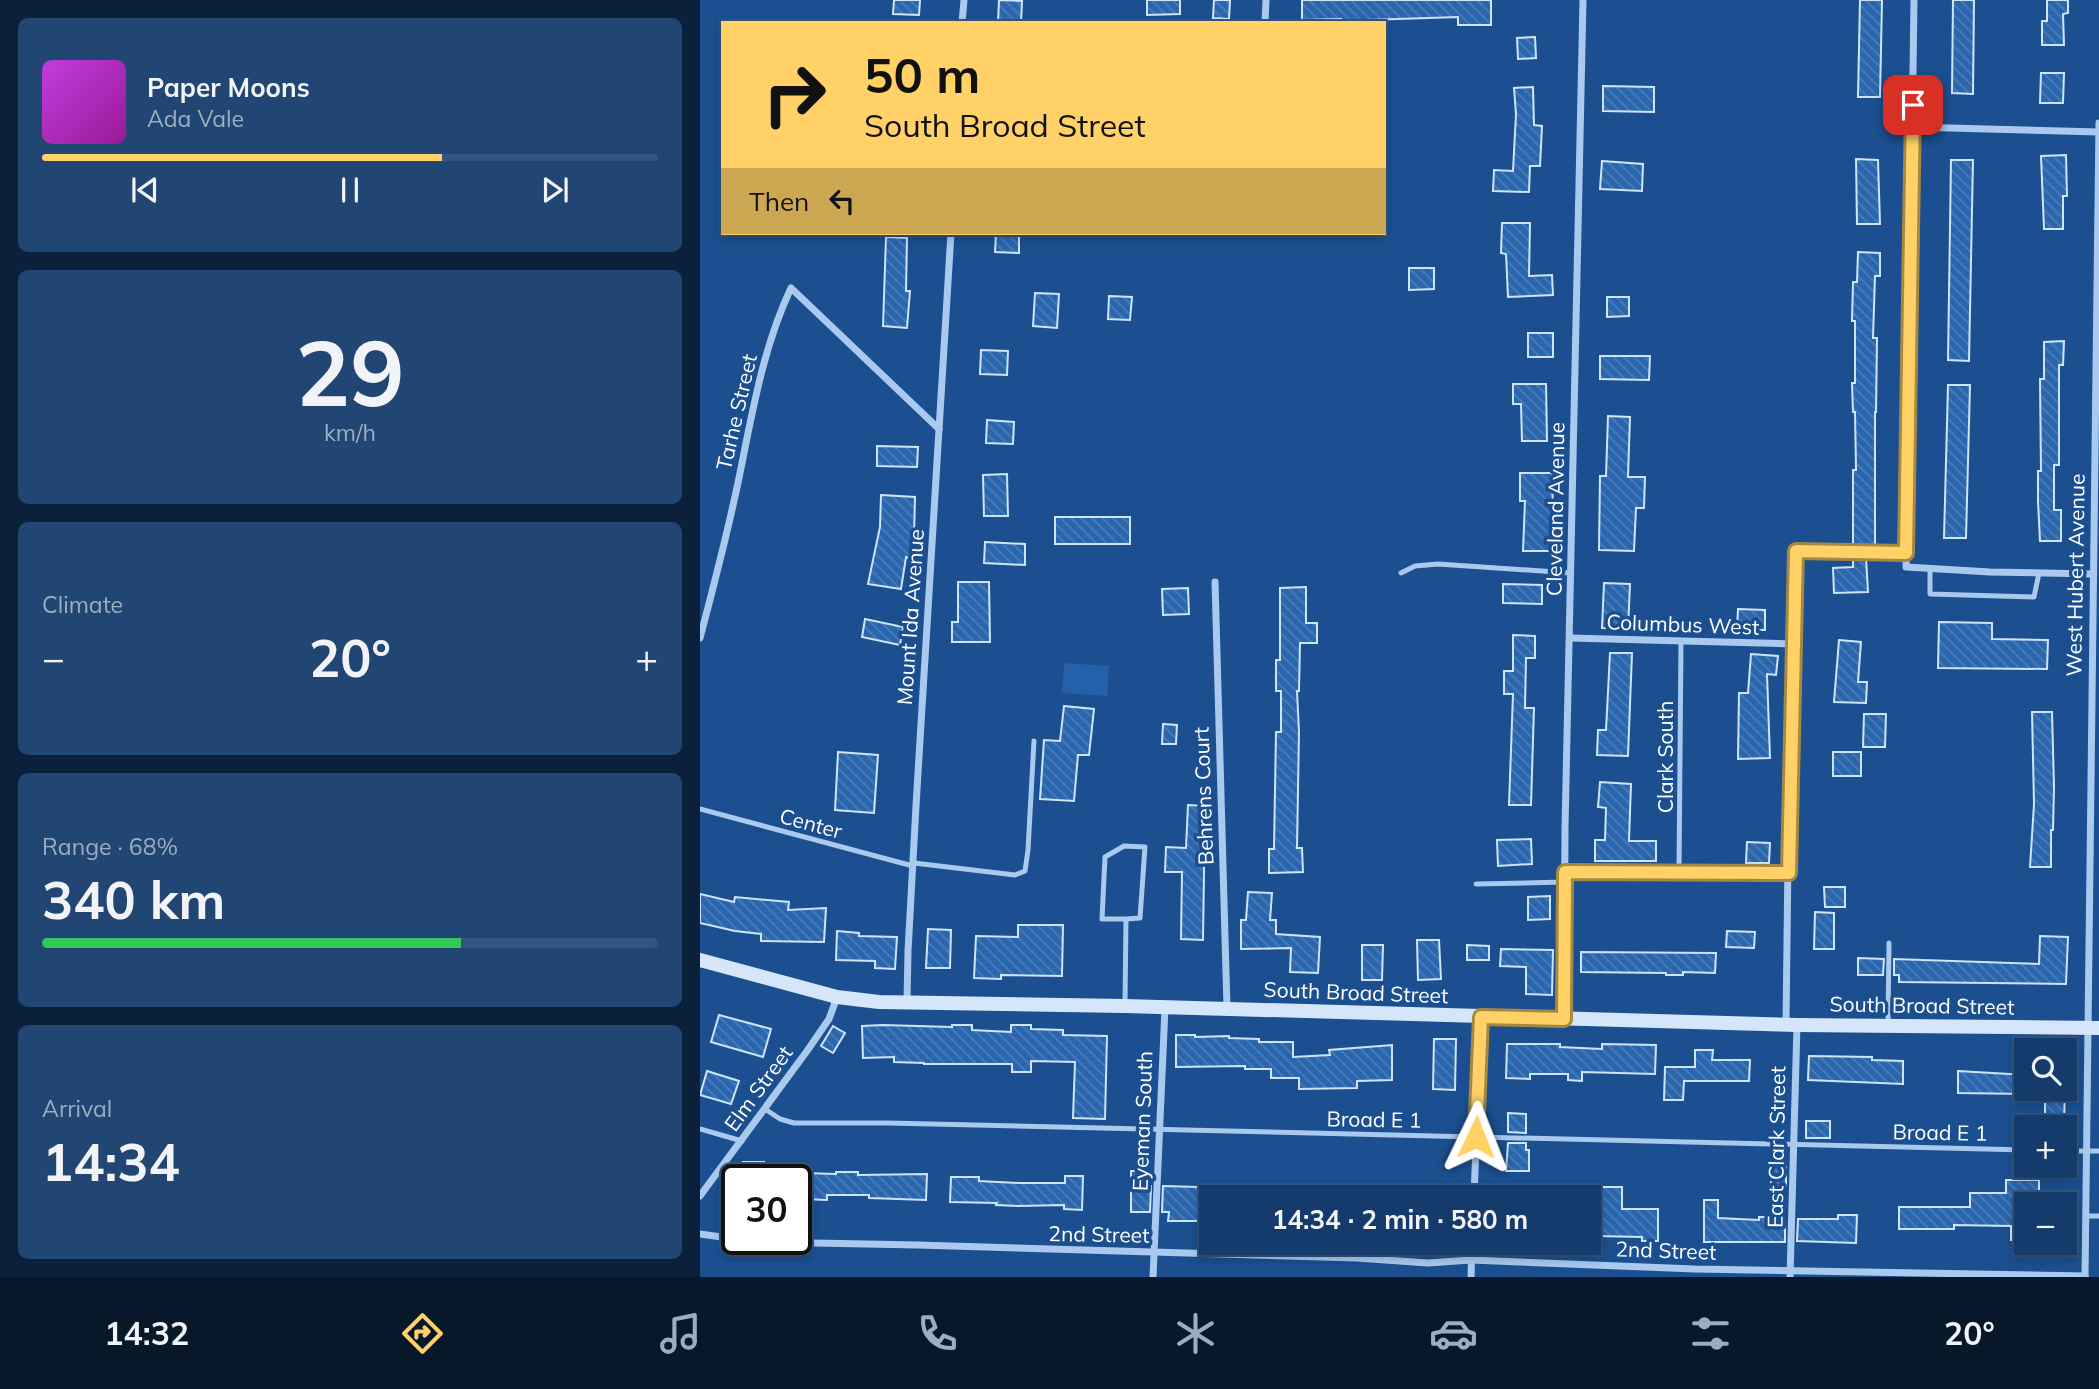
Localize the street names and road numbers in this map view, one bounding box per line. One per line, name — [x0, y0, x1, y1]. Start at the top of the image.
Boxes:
street label: Tarhe Street — [710, 351, 762, 473]
street label: Cleveland Avenue — [1540, 422, 1570, 596]
street label: West Hubert Avenue — [2060, 473, 2090, 677]
street label: Mount Ida Avenue — [891, 528, 929, 706]
street label: Columbus West — [1606, 608, 1760, 640]
street label: Clark South — [1652, 701, 1678, 813]
street label: Behrens Court — [1188, 726, 1218, 866]
street label: Center — [777, 802, 845, 844]
street label: South Broad Street — [1263, 976, 1449, 1008]
street label: South Broad Street — [1829, 990, 2015, 1020]
street label: Elm Street — [718, 1040, 798, 1136]
street label: Eyeman South — [1127, 1050, 1157, 1192]
street label: East Clark Street — [1762, 1066, 1790, 1228]
street label: Broad E 1 — [1326, 1105, 1422, 1133]
street label: Broad E 1 — [1892, 1118, 1988, 1146]
street label: 2nd Street — [1048, 1220, 1150, 1248]
street label: 2nd Street — [1615, 1235, 1717, 1265]

